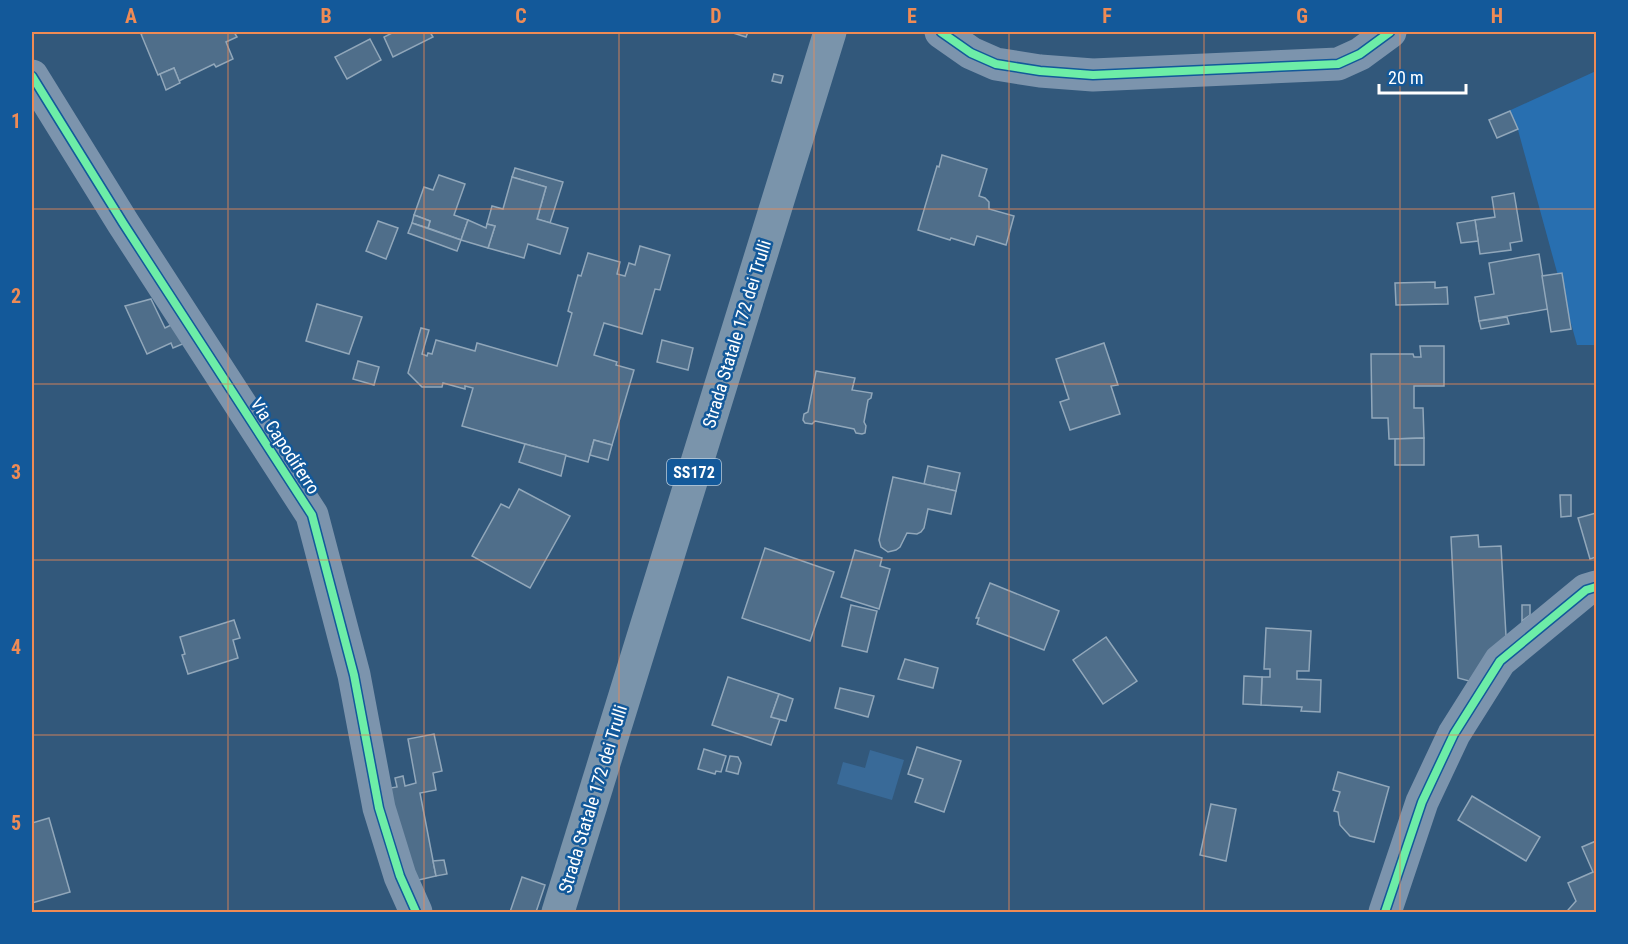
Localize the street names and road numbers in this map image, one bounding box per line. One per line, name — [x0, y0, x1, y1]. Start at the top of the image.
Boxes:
street label: Strada Statale 172 dei Trulli — [698, 237, 775, 430]
street label: Via Capodiferro — [247, 394, 324, 498]
road number: SS172 — [667, 459, 721, 485]
street label: Strada Statale 172 dei Trulli — [554, 702, 631, 895]

